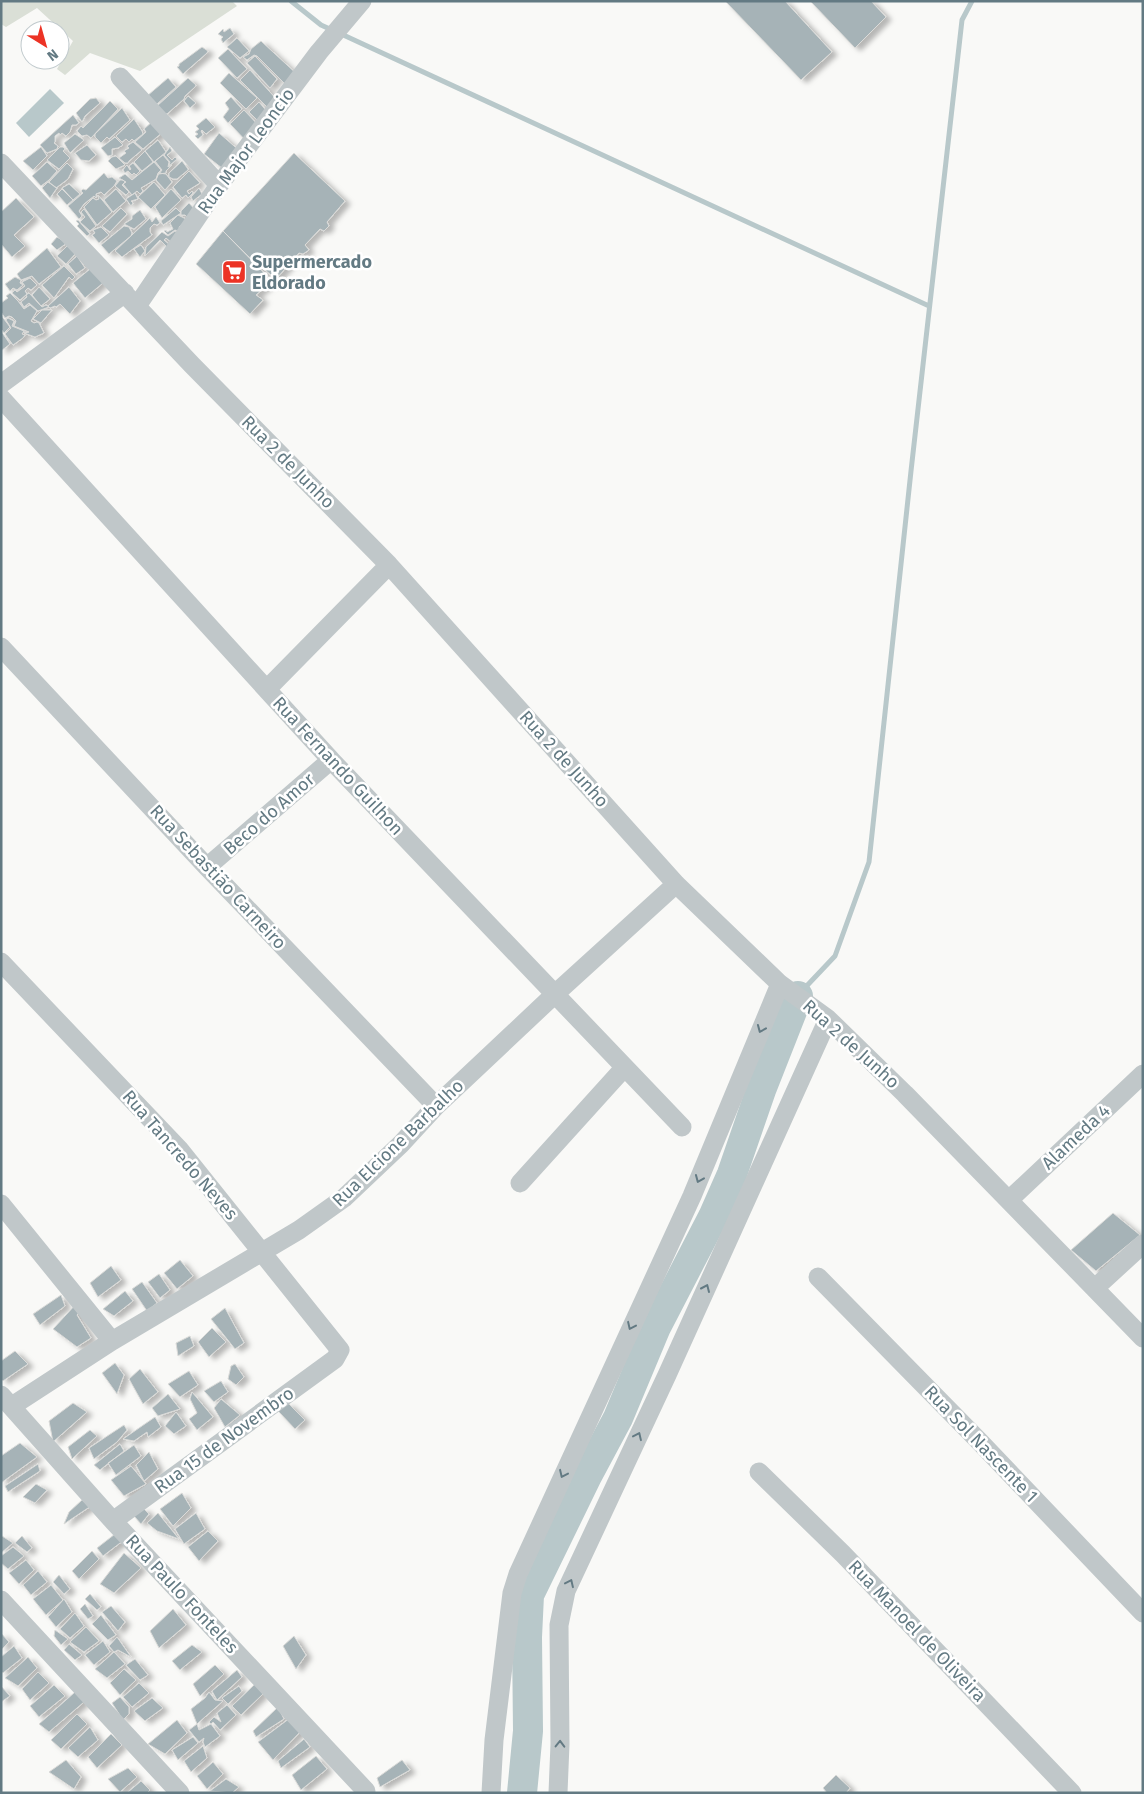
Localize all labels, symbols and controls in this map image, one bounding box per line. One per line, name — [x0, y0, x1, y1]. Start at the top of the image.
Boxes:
north arrow — [20, 20, 70, 70]
text: N — [44, 45, 61, 65]
street label: Rua Major Leoncio — [193, 84, 299, 218]
place label: Supermercado Eldorado — [252, 251, 372, 294]
supermarket icon: Supermercado Eldorado — [221, 259, 247, 285]
street label: Rua 2 de Junho — [237, 411, 339, 513]
street label: Rua Fernando Guilhon — [268, 692, 408, 840]
street label: Rua 2 de Junho — [515, 706, 613, 812]
street label: Beco do Amor — [219, 768, 319, 860]
street label: Rua Sebastião Carneiro — [145, 800, 291, 954]
street label: Rua 2 de Junho — [798, 995, 904, 1093]
one-way arrow — [757, 1024, 768, 1033]
street label: Rua Elcione Barbalho — [328, 1075, 468, 1211]
street label: Rua Tancredo Neves — [118, 1086, 242, 1224]
street label: Alameda 4 — [1037, 1100, 1115, 1174]
one-way arrow — [695, 1174, 705, 1183]
one-way arrow — [700, 1284, 711, 1293]
one-way arrow — [627, 1321, 637, 1330]
street label: Rua Sol Nascente 1 — [920, 1381, 1042, 1507]
street label: Rua 15 de Novembro — [150, 1382, 298, 1498]
one-way arrow — [632, 1432, 643, 1441]
one-way arrow — [558, 1469, 569, 1478]
street label: Rua Paulo Fonteles — [121, 1530, 243, 1658]
street label: Rua Manoel de Oliveira — [844, 1556, 990, 1706]
one-way arrow — [563, 1579, 574, 1588]
one-way arrow — [555, 1740, 565, 1748]

